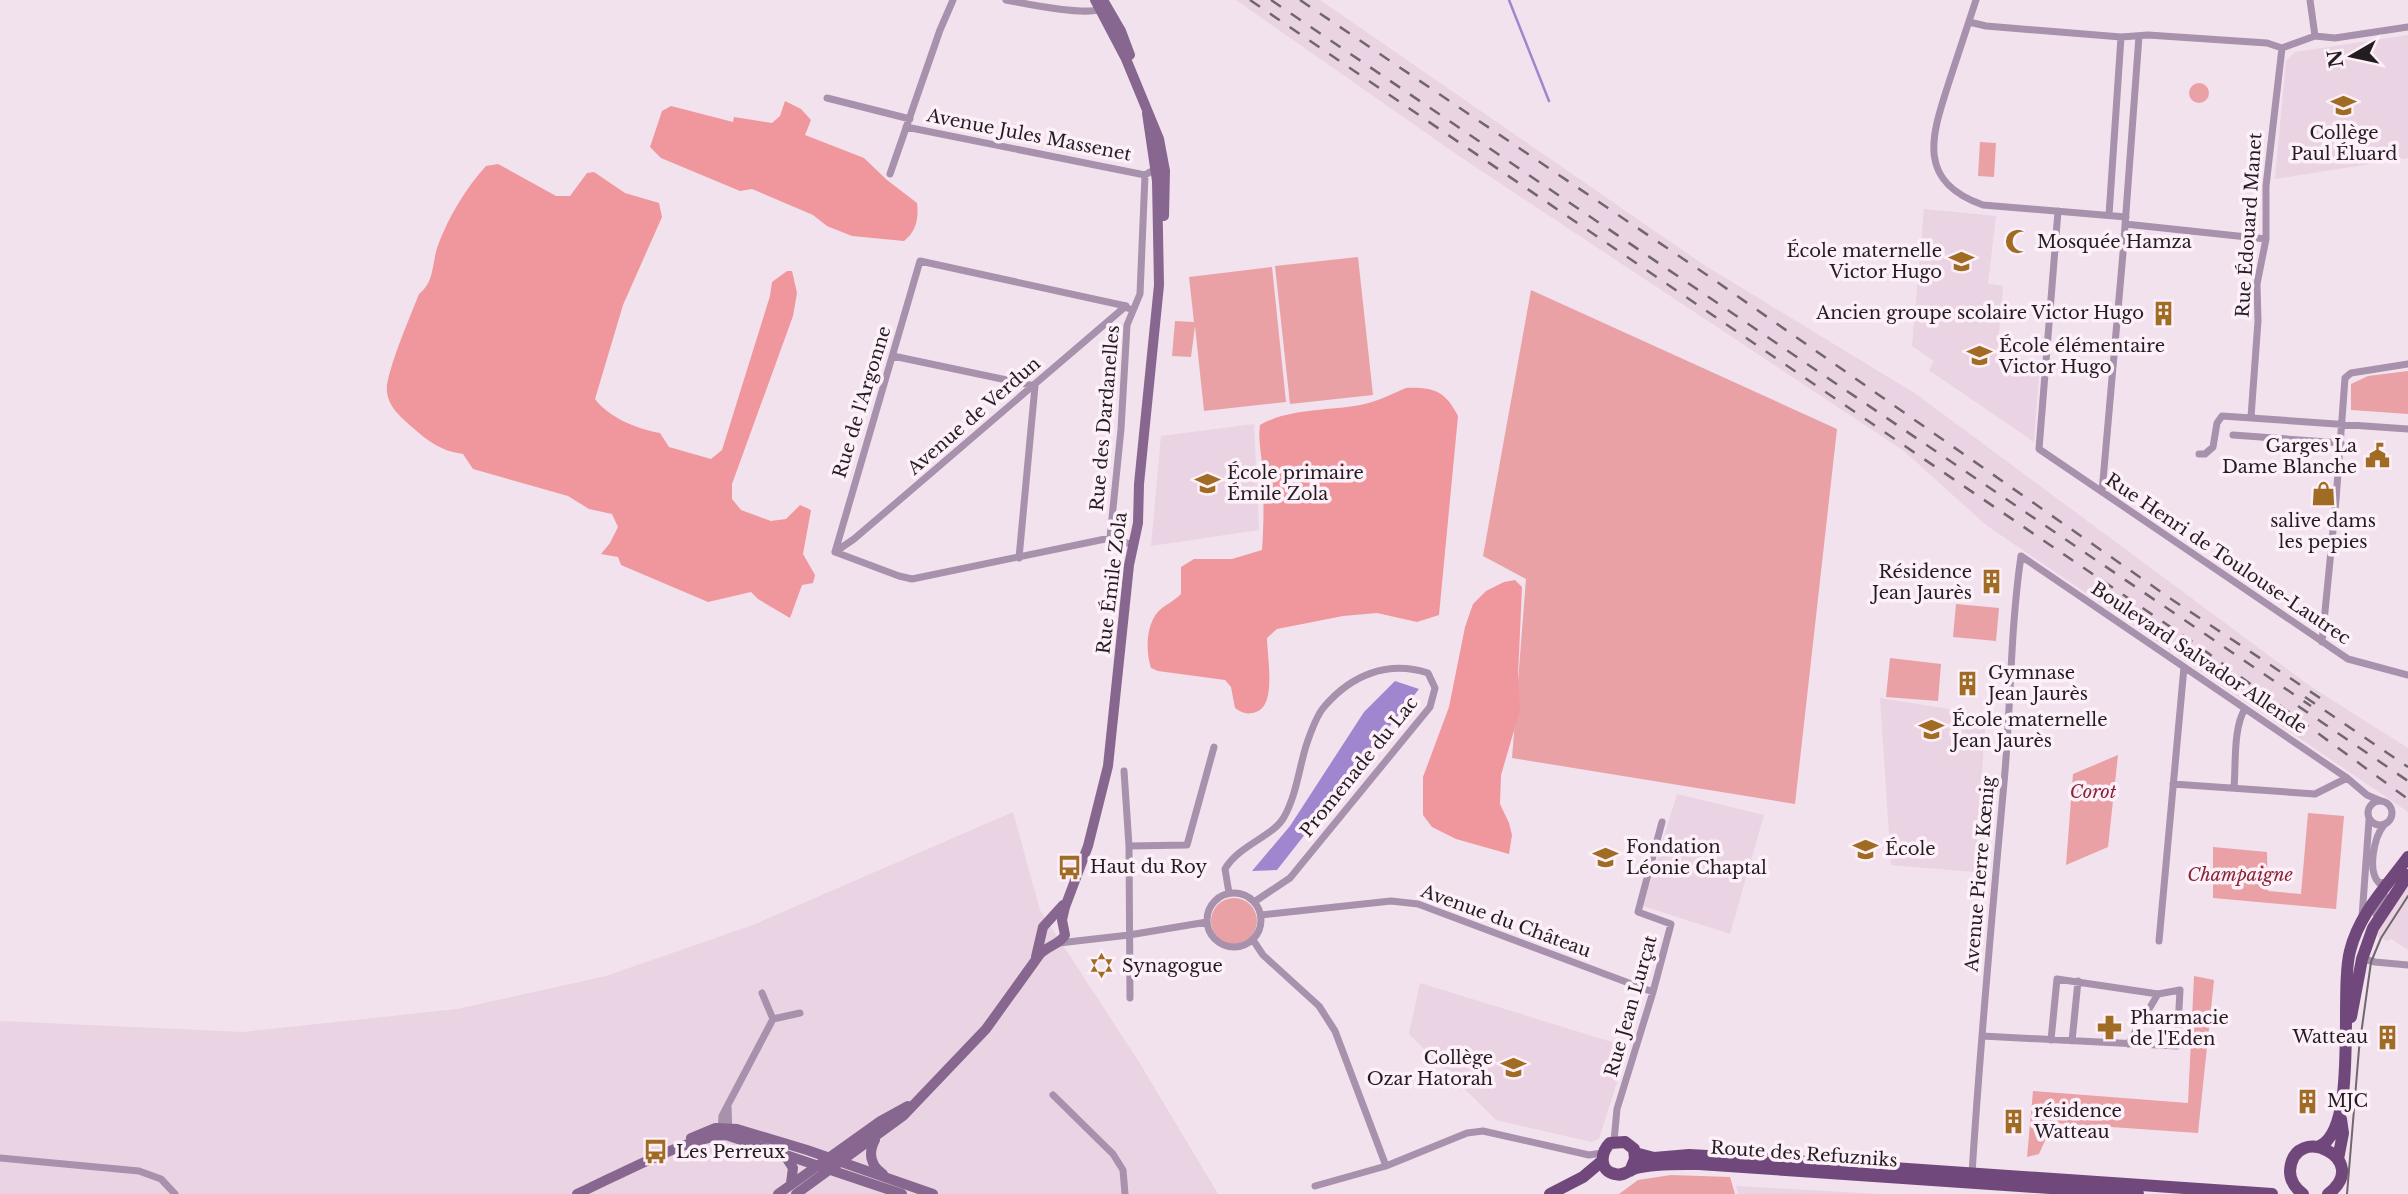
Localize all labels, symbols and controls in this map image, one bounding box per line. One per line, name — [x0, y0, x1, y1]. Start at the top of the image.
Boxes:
north arrow — [2317, 21, 2387, 91]
text: N — [2323, 48, 2348, 69]
school or university icon: Collège Paul Éluard — [2330, 92, 2358, 120]
street label: Avenue Jules Massenet — [924, 104, 1133, 166]
place label: Collège Paul Éluard — [2291, 122, 2397, 165]
street label: Rue Édouard Manet — [2231, 131, 2266, 318]
mosque icon: Mosquée Hamza — [2003, 228, 2031, 256]
place label: Mosquée Hamza — [2037, 231, 2192, 253]
place label: École maternelle Victor Hugo — [1786, 239, 1942, 283]
school or university icon: École maternelle Victor Hugo — [1948, 247, 1976, 275]
building icon: Ancien groupe scolaire Victor Hugo — [2150, 299, 2178, 327]
place label: Ancien groupe scolaire Victor Hugo — [1815, 302, 2144, 324]
street label: Rue de l'Argonne — [828, 323, 896, 481]
street label: Rue des Dardanelles — [1086, 324, 1124, 512]
place label: École élémentaire Victor Hugo — [1998, 334, 2165, 378]
school or university icon: École élémentaire Victor Hugo — [1965, 342, 1993, 370]
street label: Avenue de Verdun — [902, 352, 1045, 480]
place label: Garges La Dame Blanche — [2222, 435, 2357, 478]
public building icon: Garges La Dame Blanche — [2363, 442, 2391, 470]
place label: École primaire Émile Zola — [1227, 461, 1364, 505]
school or university icon: École primaire Émile Zola — [1193, 469, 1221, 497]
street label: Rue Henri de Toulouse-Lautrec — [2101, 469, 2355, 650]
shop icon: salive dams les pepies — [2309, 480, 2337, 508]
place label: salive dams les pepies — [2270, 510, 2376, 553]
street label: Rue Émile Zola — [1091, 511, 1132, 655]
place label: Résidence Jean Jaurès — [1870, 561, 1972, 604]
building icon: Résidence Jean Jaurès — [1978, 568, 2006, 596]
street label: Boulevard Salvador Allende — [2087, 577, 2311, 739]
place label: Gymnase Jean Jaurès — [1986, 662, 2088, 705]
building icon: Gymnase Jean Jaurès — [1954, 669, 1982, 697]
street label: Promenade du Lac — [1296, 692, 1423, 842]
place label: École maternelle Jean Jaurès — [1950, 708, 2108, 752]
school or university icon: École maternelle Jean Jaurès — [1918, 716, 1946, 744]
street label: Avenue Pierre Kœnig — [1960, 775, 2000, 974]
park label: Corot — [2070, 781, 2117, 803]
school or university icon: École — [1851, 835, 1879, 863]
place label: Fondation Léonie Chaptal — [1626, 836, 1767, 879]
place label: École — [1885, 837, 1936, 860]
school or university icon: Fondation Léonie Chaptal — [1592, 843, 1620, 871]
bus stop icon: Haut du Roy — [1056, 853, 1084, 881]
place label: Haut du Roy — [1090, 856, 1207, 878]
park label: Champaigne — [2187, 864, 2293, 886]
street label: Avenue du Château — [1417, 880, 1594, 962]
street label: Rue Jean Lurçat — [1600, 933, 1662, 1079]
synagogue icon: Synagogue — [1088, 952, 1116, 980]
place label: Synagogue — [1122, 955, 1223, 977]
place label: Pharmacie de l'Eden — [2130, 1007, 2229, 1050]
pharmacy icon: Pharmacie de l'Eden — [2096, 1014, 2124, 1042]
building icon: Watteau — [2374, 1023, 2402, 1051]
place label: Watteau — [2291, 1026, 2368, 1048]
place label: Collège Ozar Hatorah — [1367, 1047, 1493, 1090]
school or university icon: Collège Ozar Hatorah — [1499, 1054, 1527, 1082]
building icon: MJC — [2293, 1087, 2321, 1115]
place label: MJC — [2327, 1090, 2368, 1112]
place label: résidence Watteau — [2033, 1100, 2122, 1143]
building icon: résidence Watteau — [2000, 1107, 2028, 1135]
street label: Route des Refuzniks — [1710, 1136, 1898, 1172]
bus stop icon: Les Perreux — [642, 1138, 670, 1166]
place label: Les Perreux — [676, 1141, 785, 1163]

